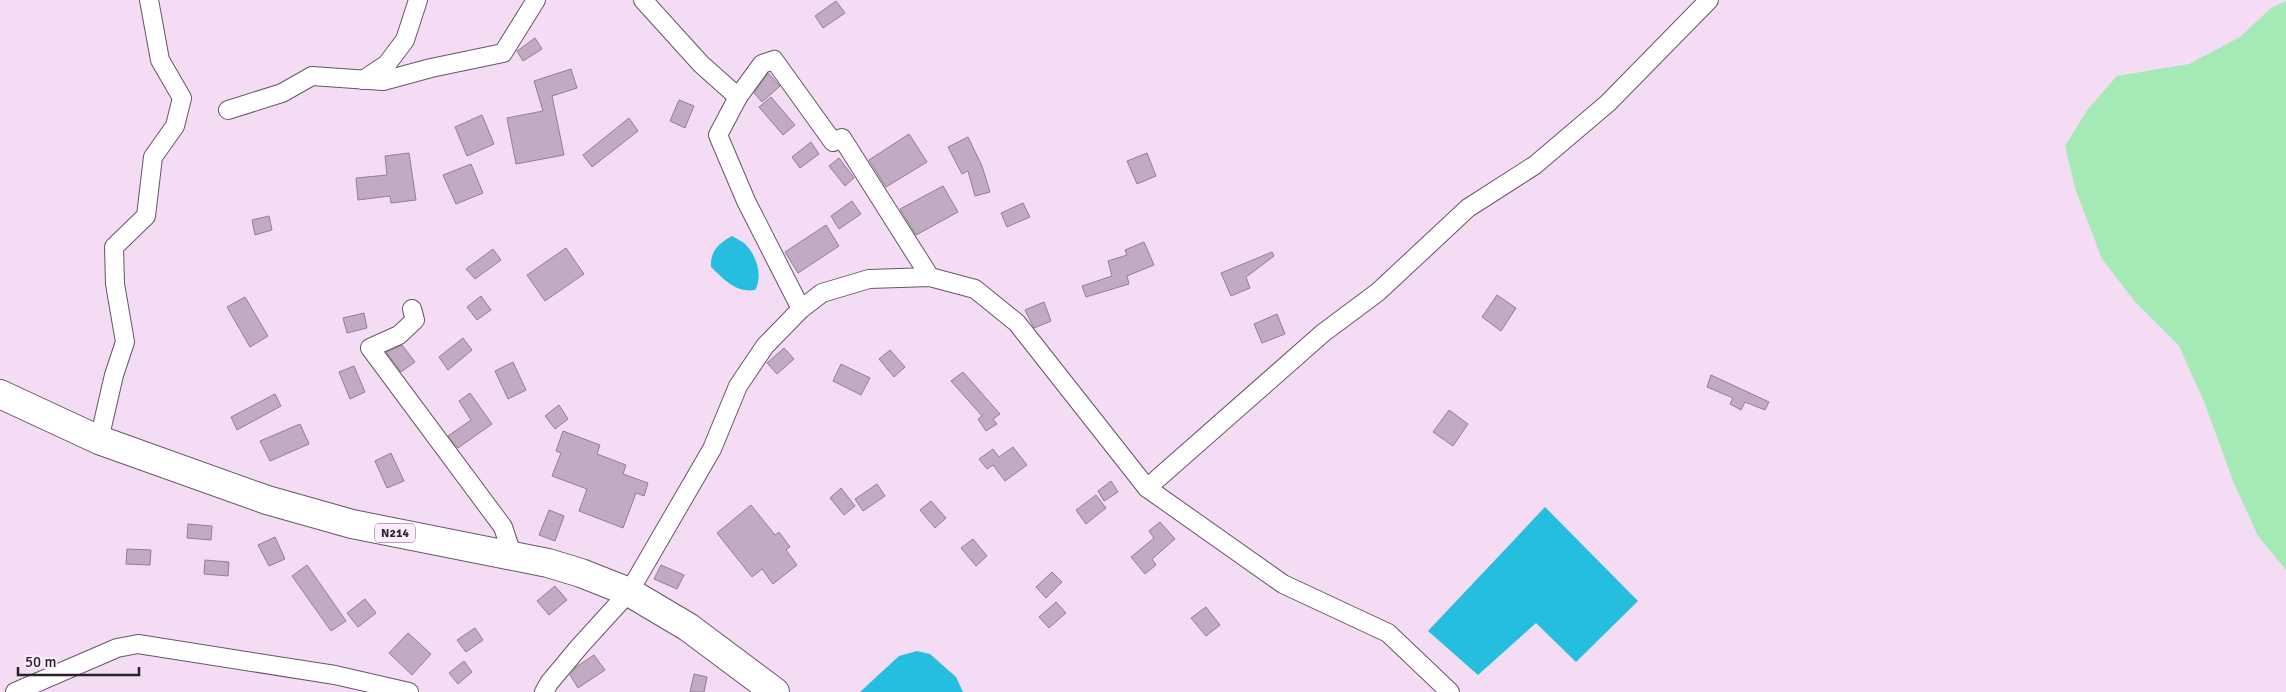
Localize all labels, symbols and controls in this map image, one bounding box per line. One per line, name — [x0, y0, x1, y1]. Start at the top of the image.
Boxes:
road number: N214 — [375, 524, 415, 542]
scale bar — [18, 644, 139, 676]
text: 50 m — [25, 653, 56, 671]

